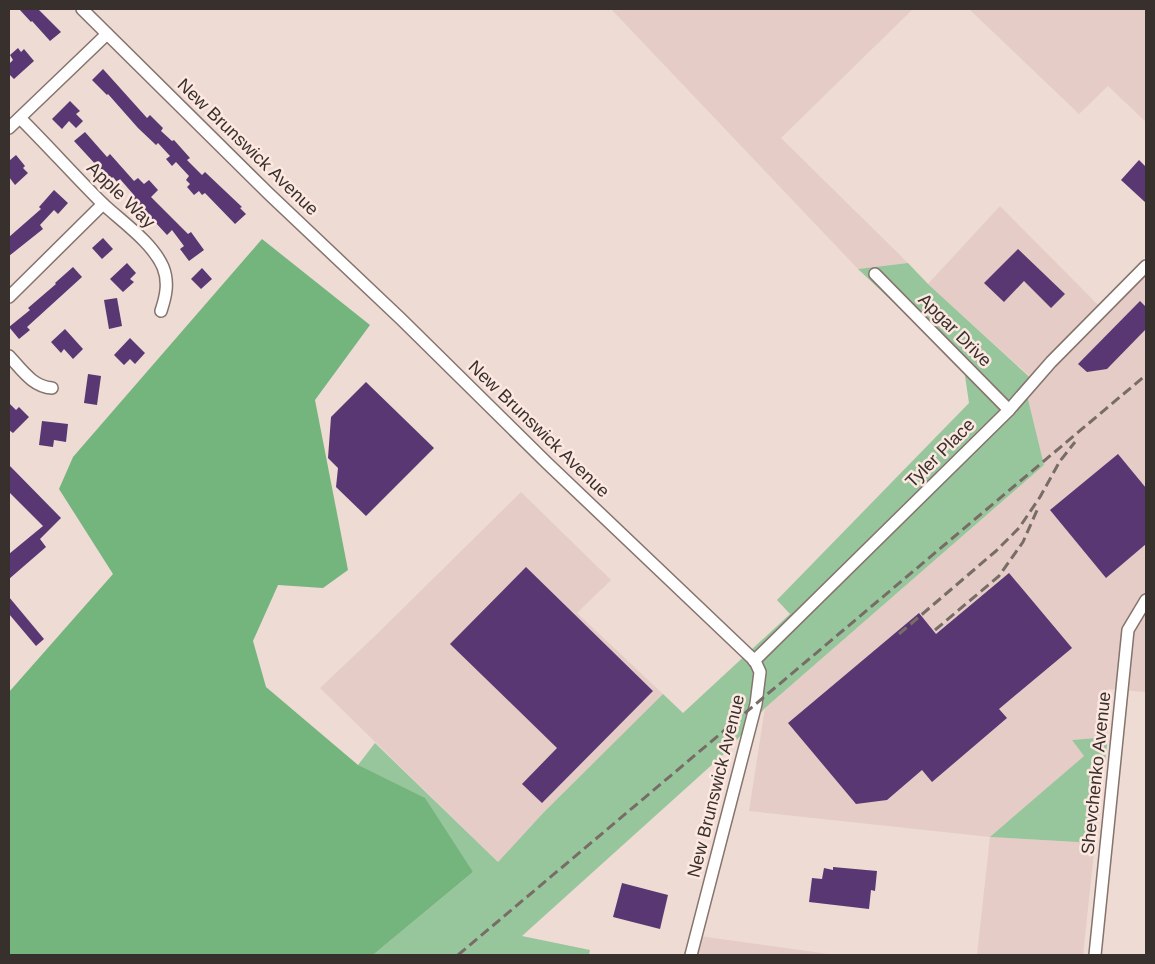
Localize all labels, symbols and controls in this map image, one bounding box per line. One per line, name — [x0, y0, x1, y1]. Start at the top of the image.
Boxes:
street label: New Brunswick Avenue — [174, 75, 322, 219]
street label: Apple Way — [83, 158, 159, 232]
street label: Apgar Drive — [914, 289, 996, 371]
street label: New Brunswick Avenue — [465, 357, 613, 501]
street label: Tyler Place — [901, 414, 979, 492]
street label: Shevchenko Avenue — [1077, 690, 1115, 856]
street label: New Brunswick Avenue — [684, 692, 748, 880]

